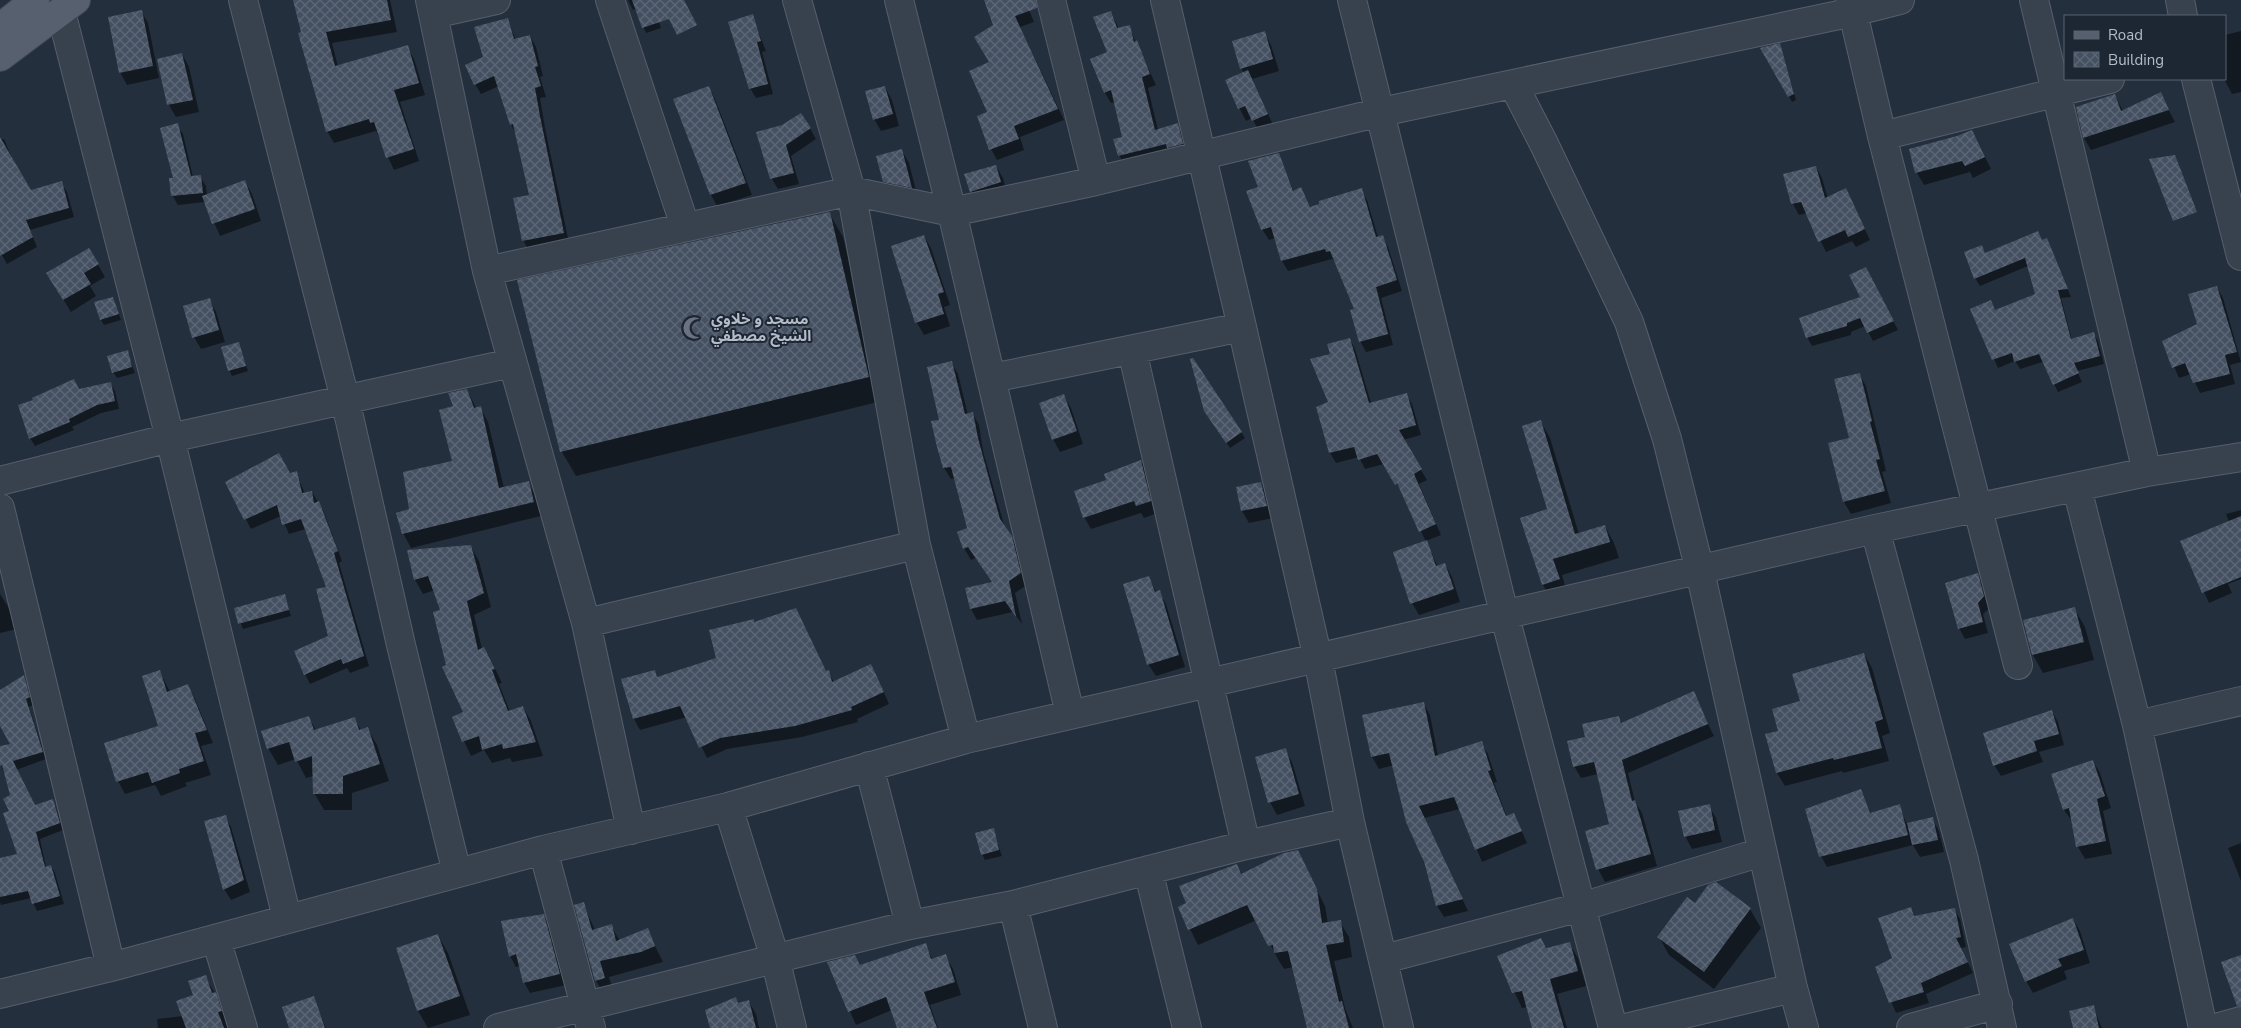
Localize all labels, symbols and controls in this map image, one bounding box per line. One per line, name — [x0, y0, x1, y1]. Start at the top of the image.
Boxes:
legend — [2064, 15, 2226, 80]
text: Road — [2108, 25, 2143, 45]
text: Building — [2108, 50, 2164, 70]
place label: مسجد و خلاوي الشيخ مصطفي — [711, 309, 811, 347]
mosque icon: مسجد و خلاوي الشيخ مصطفي — [681, 315, 707, 341]

